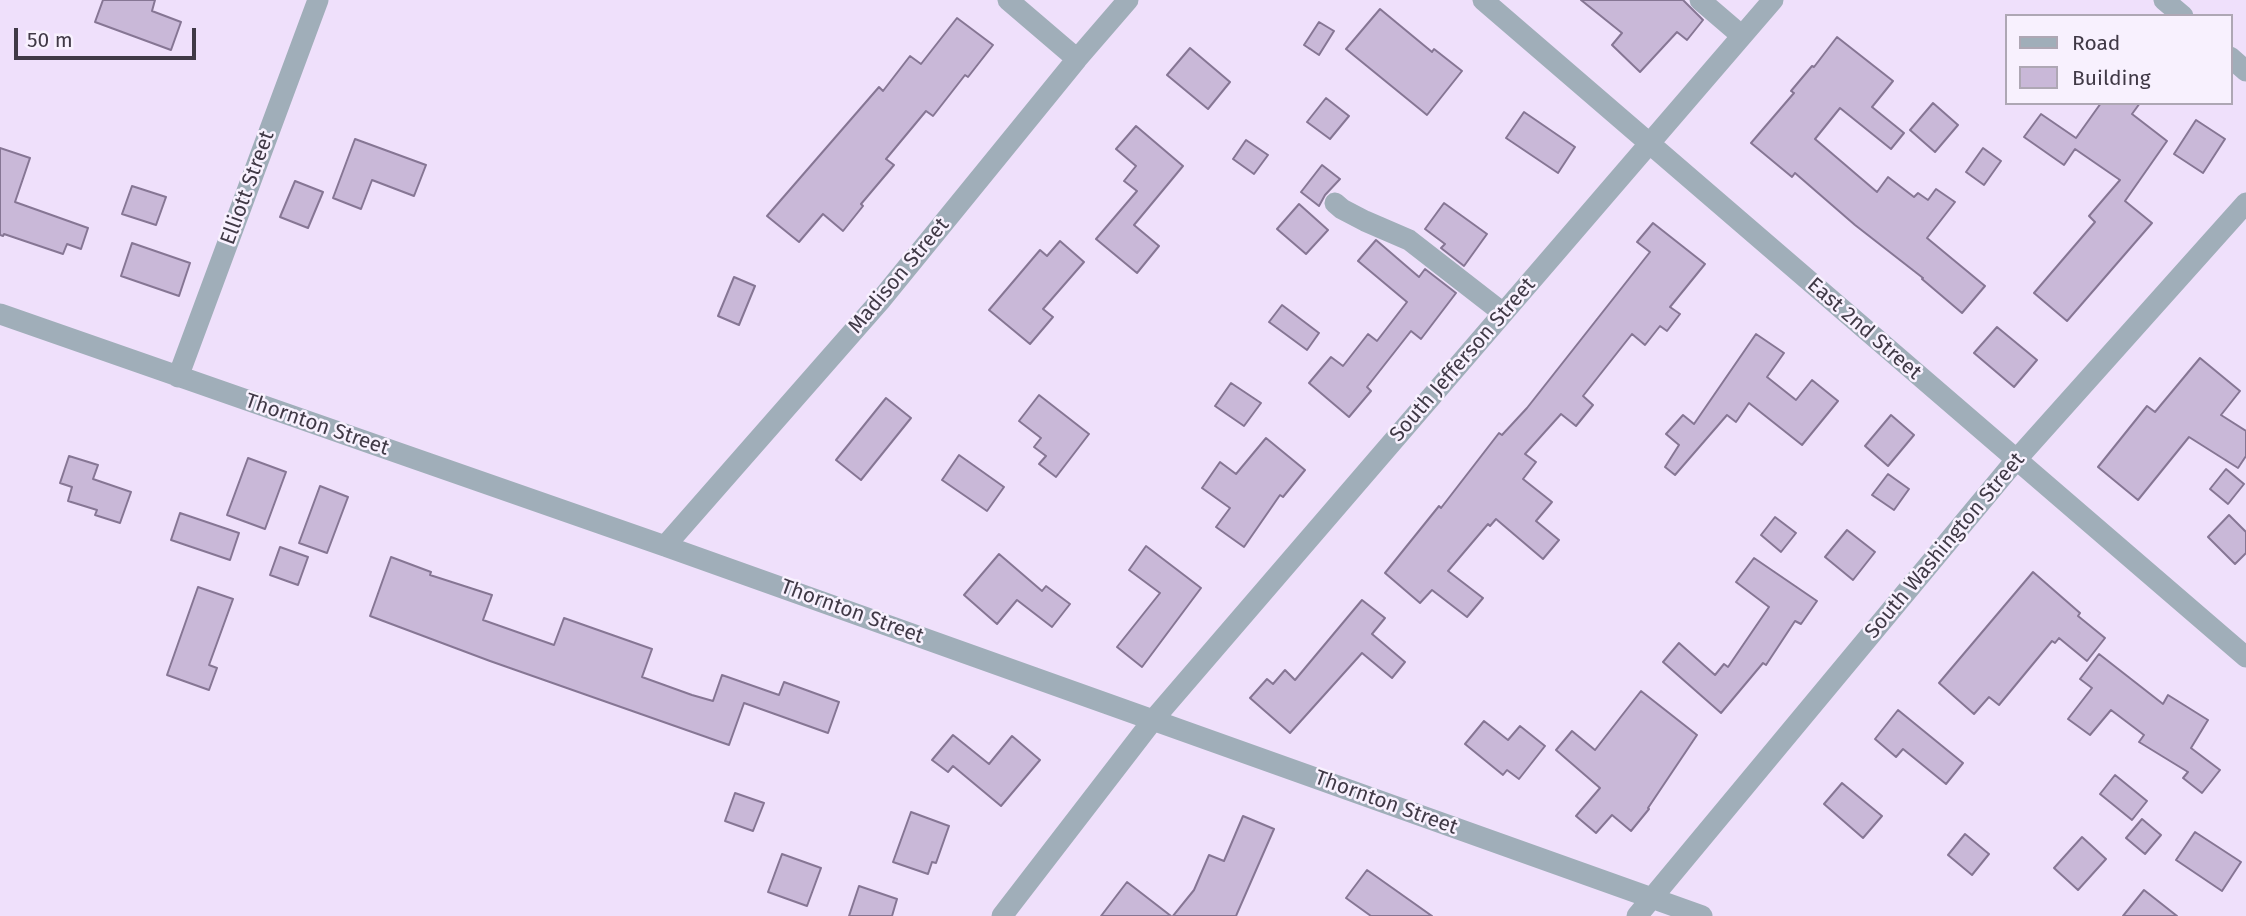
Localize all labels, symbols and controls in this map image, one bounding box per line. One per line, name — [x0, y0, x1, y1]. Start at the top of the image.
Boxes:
scale bar — [18, 14, 200, 58]
legend — [2004, 14, 2232, 105]
text: 50 m — [27, 27, 73, 53]
text: Road — [2072, 30, 2120, 56]
text: Building — [2072, 65, 2151, 91]
street label: Elliott Street — [216, 128, 280, 248]
street label: Madison Street — [843, 213, 955, 339]
street label: South Jefferson Street — [1385, 273, 1541, 447]
street label: East 2nd Street — [1802, 273, 1926, 385]
street label: Thornton Street — [242, 389, 392, 461]
street label: South Washington Street — [1860, 448, 2030, 644]
street label: Thornton Street — [777, 574, 927, 650]
street label: Thornton Street — [1311, 765, 1461, 841]

